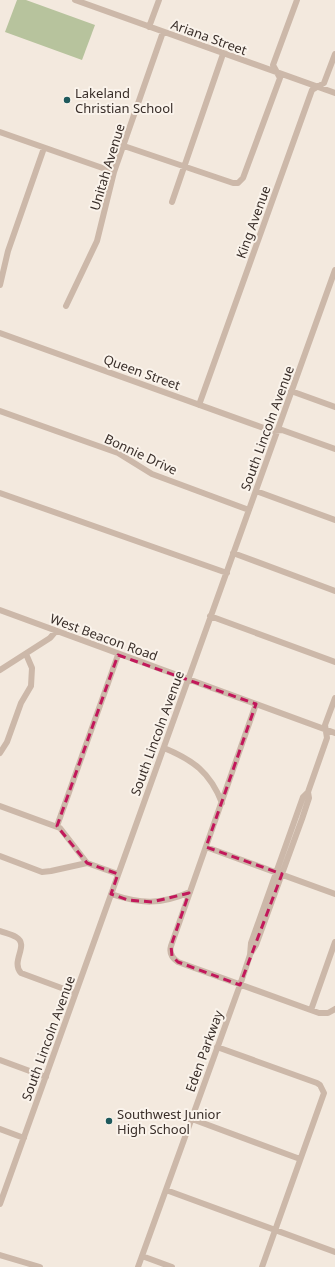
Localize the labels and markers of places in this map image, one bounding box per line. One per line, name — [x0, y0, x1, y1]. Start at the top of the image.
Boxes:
place label: Lakeland Christian School — [75, 84, 173, 117]
marker: Lakeland Christian School — [62, 95, 72, 105]
place label: Southwest Junior High School — [117, 1105, 221, 1138]
marker: Southwest Junior High School — [104, 1116, 114, 1126]

